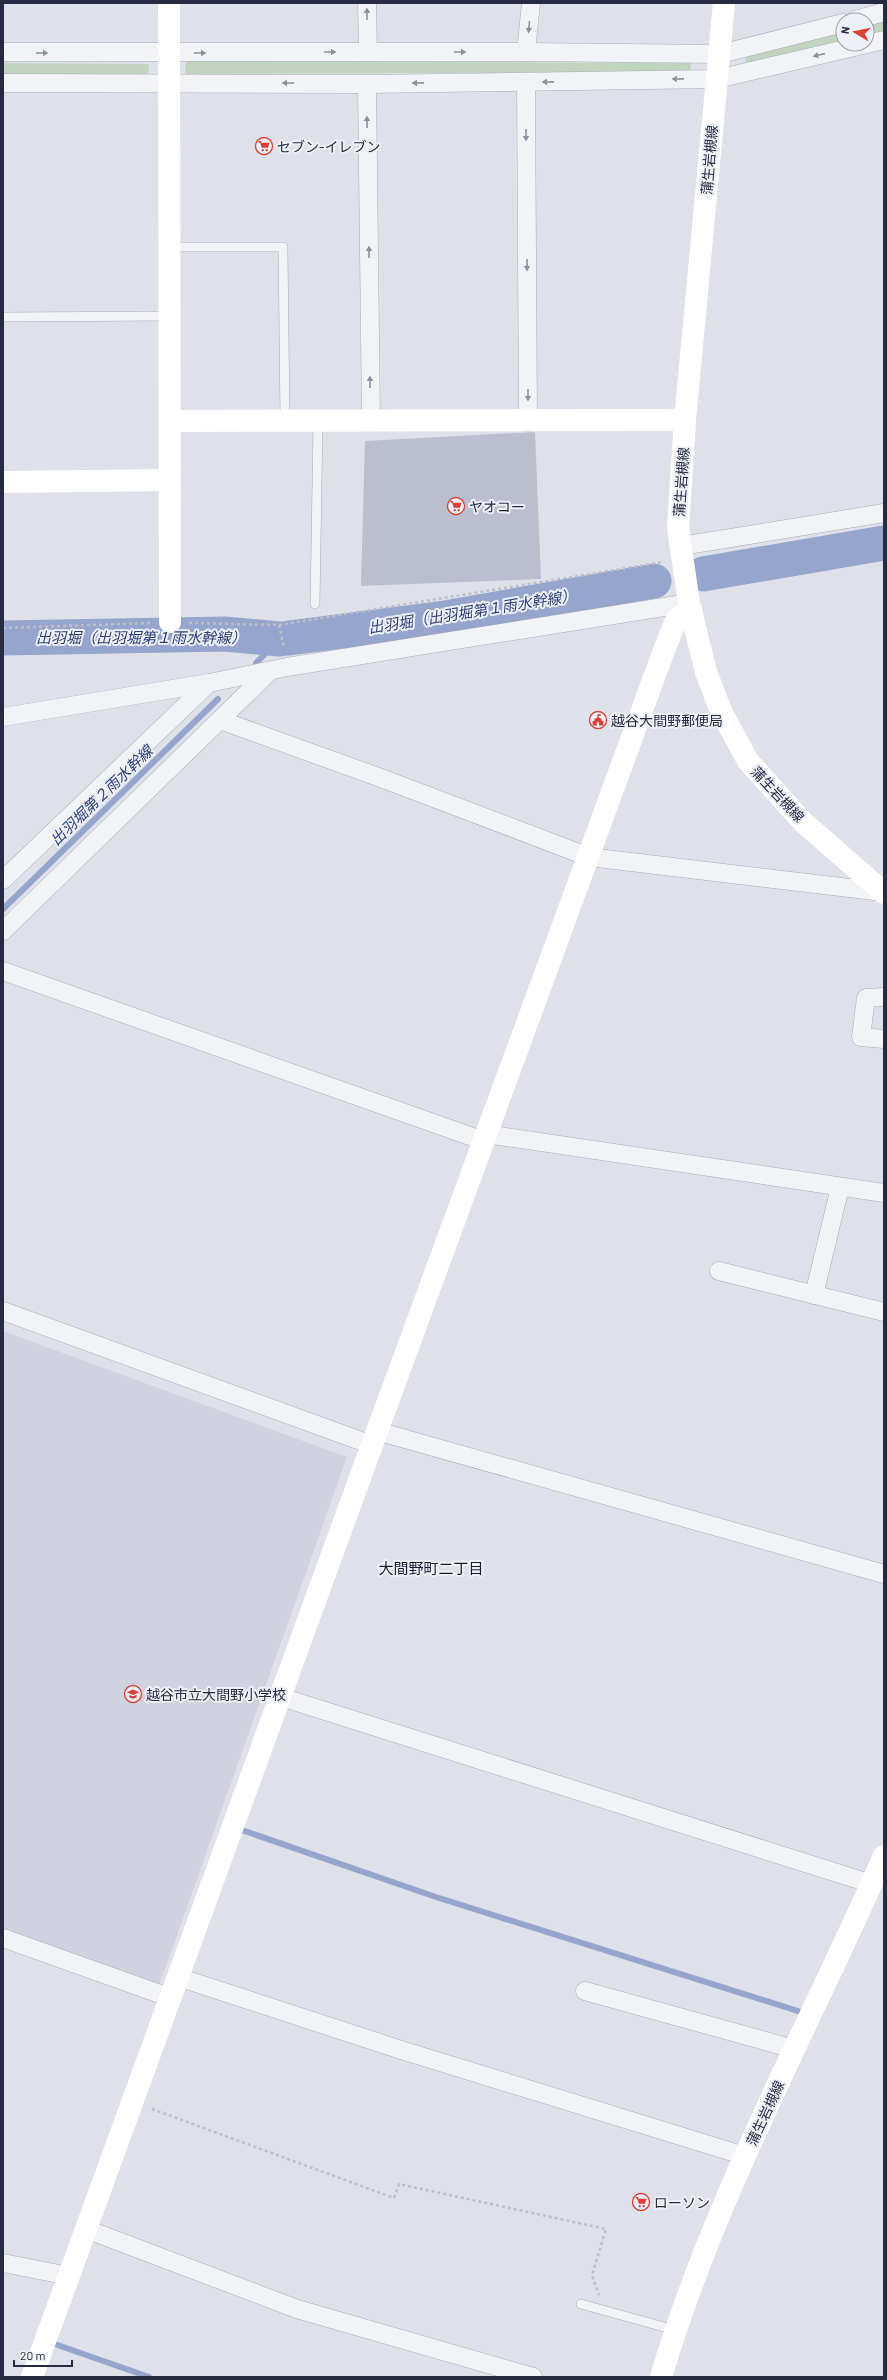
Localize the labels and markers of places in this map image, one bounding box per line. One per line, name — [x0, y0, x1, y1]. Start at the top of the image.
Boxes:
supermarket icon: セブン-イレブン — [254, 136, 274, 156]
place label: セブン-イレブン — [277, 138, 381, 155]
supermarket icon: ヤオコー — [446, 496, 466, 516]
place label: ヤオコー — [469, 498, 525, 515]
public building icon: 越谷大間野郵便局 — [588, 710, 608, 730]
place label: 越谷大間野郵便局 — [611, 712, 723, 729]
school or university icon: 越谷市立大間野小学校 — [123, 1684, 143, 1704]
place label: 越谷市立大間野小学校 — [146, 1686, 286, 1703]
supermarket icon: ローソン — [631, 2192, 651, 2212]
place label: ローソン — [654, 2194, 710, 2211]

